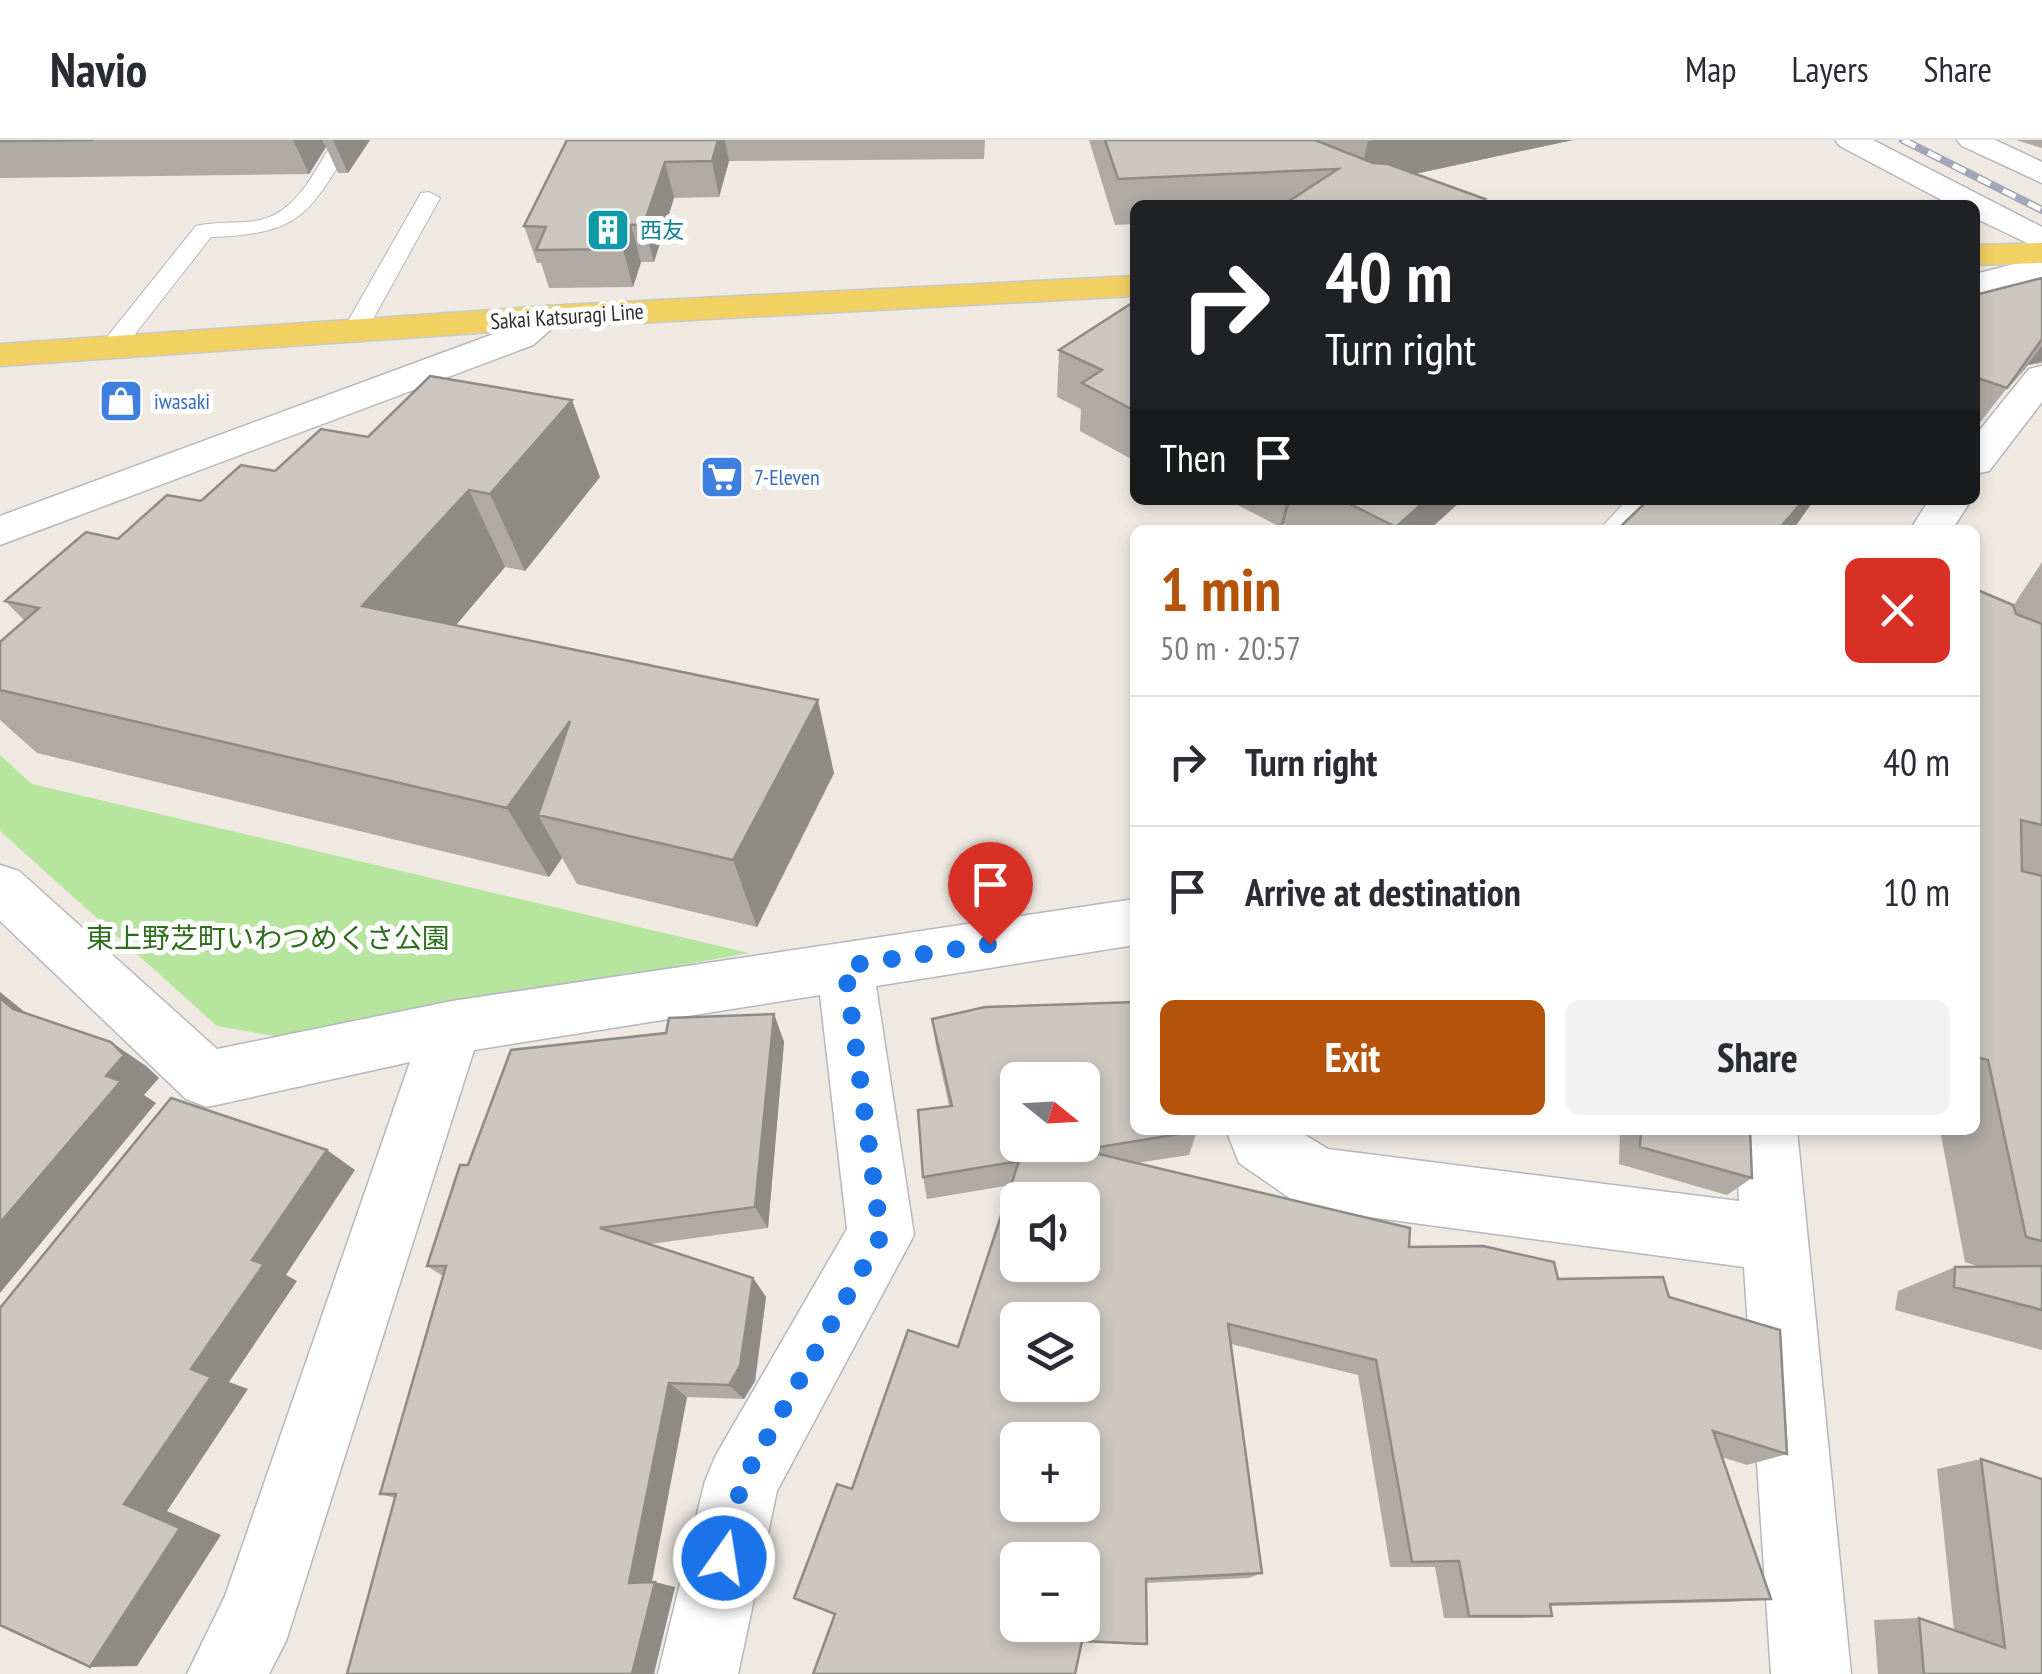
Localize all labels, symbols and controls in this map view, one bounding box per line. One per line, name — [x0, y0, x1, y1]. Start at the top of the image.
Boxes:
text: Navio — [50, 38, 147, 100]
text: Map — [1685, 46, 1736, 92]
text: Layers — [1791, 46, 1869, 92]
text: Share — [1924, 46, 1992, 92]
building icon: 西友 — [585, 207, 631, 253]
place label: 西友 — [640, 216, 684, 244]
text: 40 m — [1325, 231, 1453, 321]
icon: right — [1160, 240, 1290, 370]
street label: Sakai Katsuragi Line — [489, 297, 645, 335]
text: Turn right — [1325, 319, 1476, 377]
shop icon: iwasaki — [98, 378, 144, 424]
place label: iwasaki — [154, 387, 210, 415]
icon: arrive — [1246, 430, 1301, 485]
text: Then — [1160, 433, 1226, 482]
supermarket icon: 7-Eleven — [699, 454, 745, 500]
place label: 7-Eleven — [754, 463, 820, 491]
text: 1 min — [1160, 550, 1281, 628]
button: close — [1845, 558, 1950, 663]
text: 50 m · 20:57 — [1160, 627, 1301, 669]
icon: right — [1160, 734, 1215, 789]
text: Turn right — [1245, 737, 1377, 786]
text: 40 m — [1883, 737, 1950, 786]
pin — [948, 842, 1033, 945]
icon: arrive — [963, 857, 1018, 912]
icon: arrive — [1160, 864, 1215, 919]
text: Arrive at destination — [1245, 867, 1521, 916]
text: 10 m — [1883, 867, 1950, 916]
park label: 東上野芝町いわつめくさ公園 — [86, 919, 450, 956]
button: Exit — [1160, 1000, 1545, 1115]
button: Share — [1565, 1000, 1950, 1115]
north arrow — [1000, 1062, 1100, 1162]
map controls — [1000, 1062, 1100, 1642]
button: sound — [1000, 1182, 1100, 1282]
button: layers — [1000, 1302, 1100, 1402]
button: + — [1000, 1422, 1100, 1522]
position arrow — [672, 1506, 776, 1610]
button: − — [1000, 1542, 1100, 1642]

